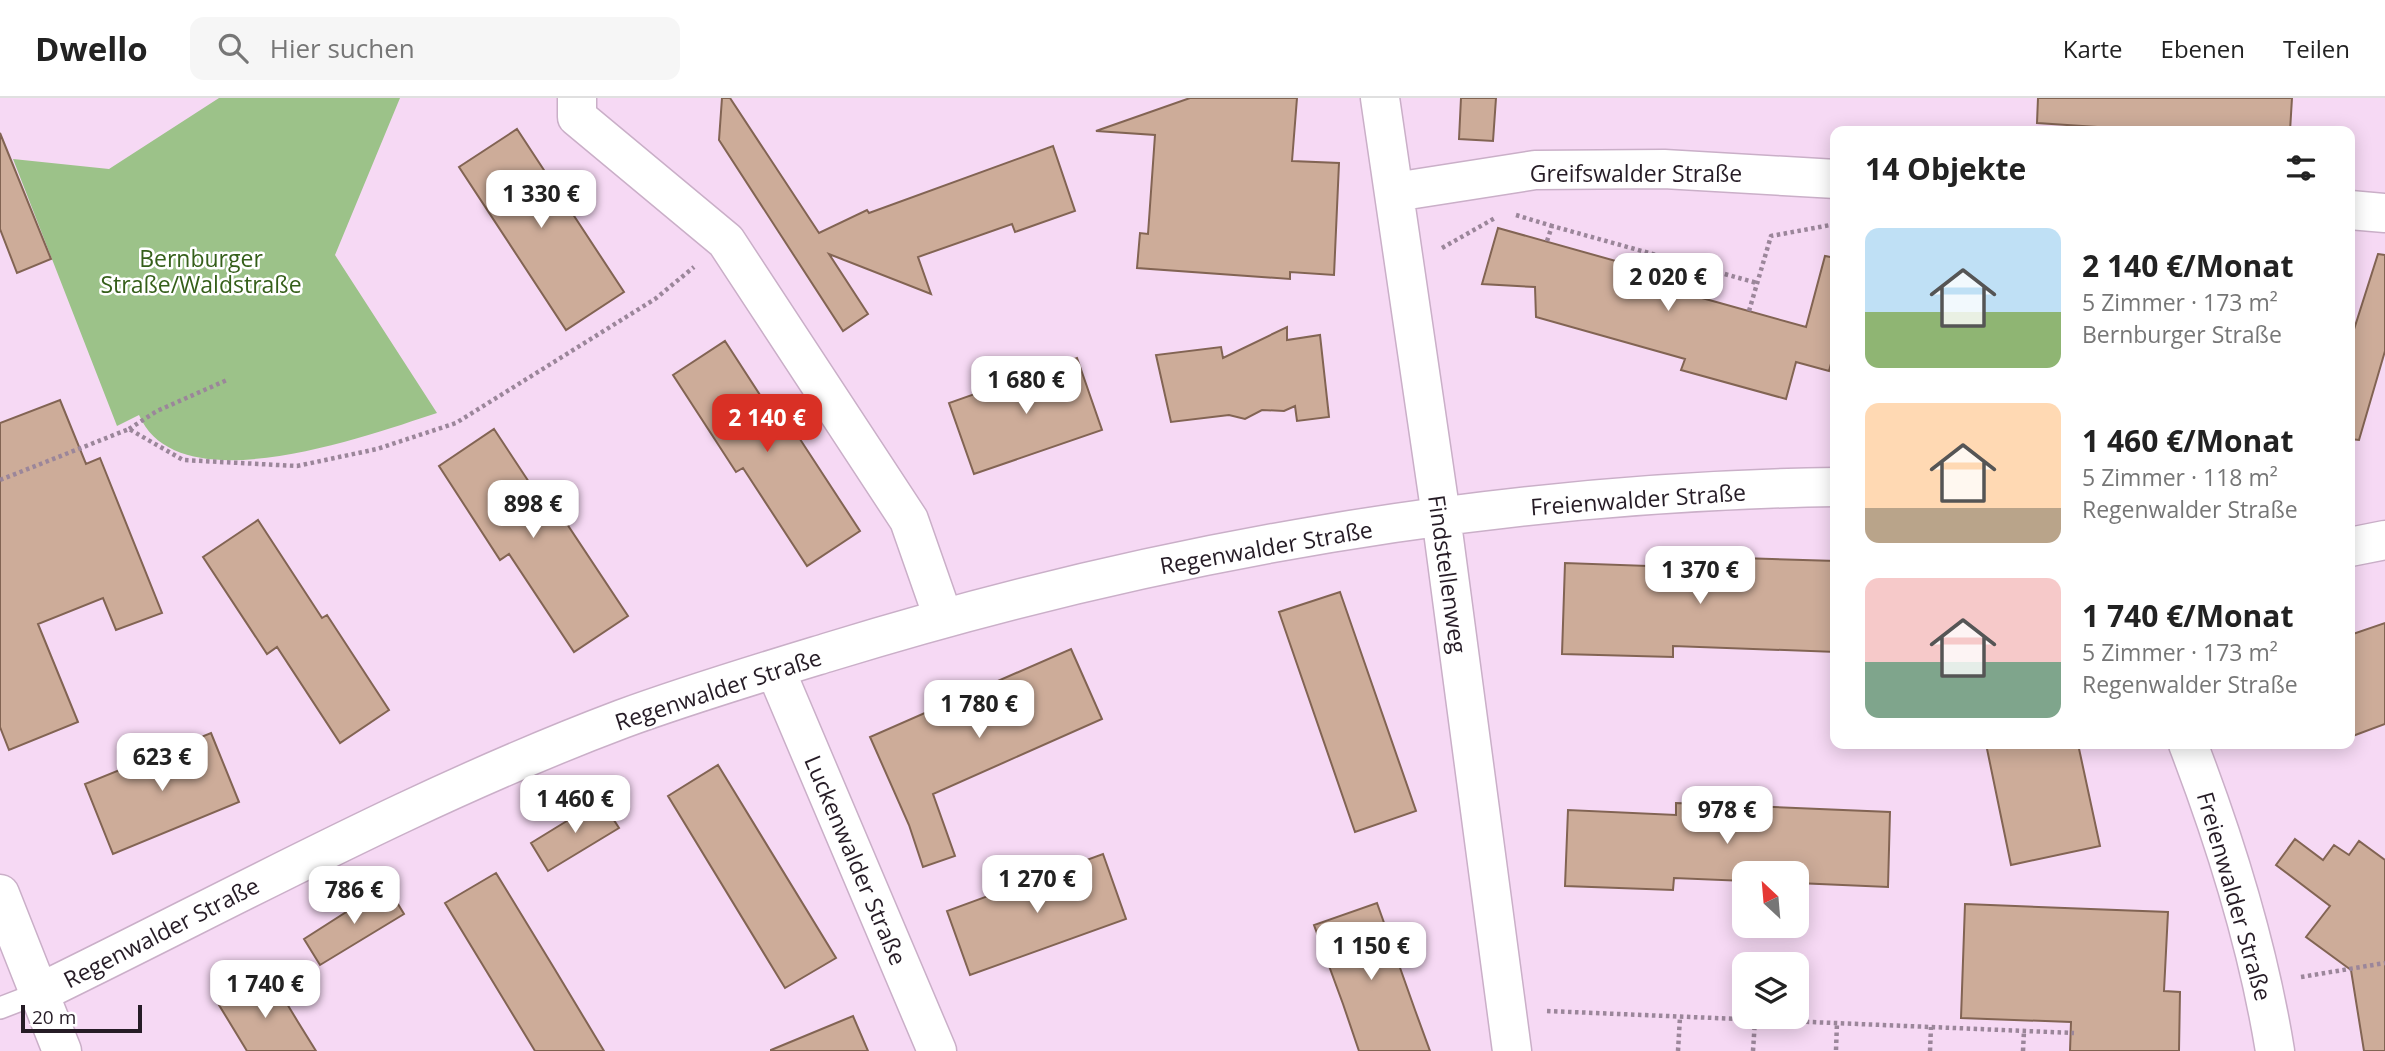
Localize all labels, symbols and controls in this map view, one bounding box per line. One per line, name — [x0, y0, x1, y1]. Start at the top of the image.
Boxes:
search box — [190, 17, 680, 80]
text: Dwello — [35, 26, 148, 71]
icon: search — [214, 29, 252, 67]
text: Hier suchen — [270, 30, 415, 66]
text: Karte — [2063, 32, 2123, 65]
text: Ebenen — [2161, 32, 2245, 65]
text: Teilen — [2283, 32, 2350, 65]
text: 14 Objekte — [1865, 148, 2026, 189]
icon: filters — [2282, 149, 2320, 187]
street label: Greifswalder Straße — [1530, 157, 1742, 189]
pin: 1 330 € — [476, 170, 606, 230]
text: 1 330 € — [502, 177, 580, 209]
park label: Bernburger Straße/Waldstraße — [100, 242, 302, 300]
text: 2 140 €/Monat — [2082, 245, 2293, 286]
pin: 2 020 € — [1603, 254, 1733, 313]
icon: home — [1921, 256, 2005, 340]
text: 2 020 € — [1629, 260, 1707, 292]
text: 5 Zimmer · 173 m² — [2082, 286, 2278, 318]
text: Bernburger Straße — [2082, 318, 2282, 350]
pin: 1 680 € — [961, 356, 1091, 416]
text: 1 680 € — [987, 363, 1065, 395]
pin: 2 140 € — [702, 394, 832, 454]
text: 2 140 € — [728, 401, 806, 433]
text: 1 460 €/Monat — [2082, 420, 2293, 461]
icon: home — [1921, 431, 2005, 515]
text: 5 Zimmer · 118 m² — [2082, 461, 2278, 493]
street label: Freienwalder Straße — [1529, 476, 1747, 522]
pin: 898 € — [484, 480, 582, 540]
text: 898 € — [504, 487, 562, 519]
street label: Findstellenweg — [1421, 493, 1475, 656]
text: Regenwalder Straße — [2082, 493, 2298, 525]
street label: Regenwalder Straße — [1157, 513, 1375, 581]
pin: 1 370 € — [1635, 546, 1765, 606]
text: 1 370 € — [1661, 553, 1739, 585]
text: 1 740 €/Monat — [2082, 595, 2293, 636]
icon: home — [1921, 606, 2005, 690]
text: 5 Zimmer · 173 m² — [2082, 636, 2278, 668]
street label: Regenwalder Straße — [611, 640, 825, 738]
text: Regenwalder Straße — [2082, 668, 2298, 700]
pin: 1 780 € — [914, 680, 1044, 740]
text: 1 780 € — [940, 687, 1018, 719]
pin: 623 € — [113, 734, 211, 793]
text: 623 € — [133, 740, 191, 772]
street label: Luckenwalder Straße — [797, 750, 915, 970]
pin: 1 460 € — [510, 776, 640, 835]
text: 1 460 € — [536, 782, 614, 814]
pin: 978 € — [1678, 786, 1776, 846]
street label: Freienwalder Straße — [2190, 788, 2280, 1004]
text: 978 € — [1698, 793, 1756, 825]
pin: 1 270 € — [972, 856, 1102, 915]
north arrow — [1732, 861, 1810, 938]
map controls — [1732, 861, 1809, 1029]
text: 1 270 € — [998, 862, 1076, 894]
pin: 786 € — [305, 866, 403, 926]
street label: Regenwalder Straße — [58, 869, 264, 995]
text: 786 € — [325, 873, 383, 905]
pin: 1 150 € — [1306, 922, 1436, 982]
text: 1 150 € — [1332, 929, 1410, 961]
button: layers — [1732, 952, 1809, 1029]
pin: 1 740 € — [200, 960, 330, 1020]
text: 1 740 € — [226, 967, 304, 999]
scale bar — [21, 1002, 142, 1034]
text: 20 m — [32, 1004, 76, 1030]

